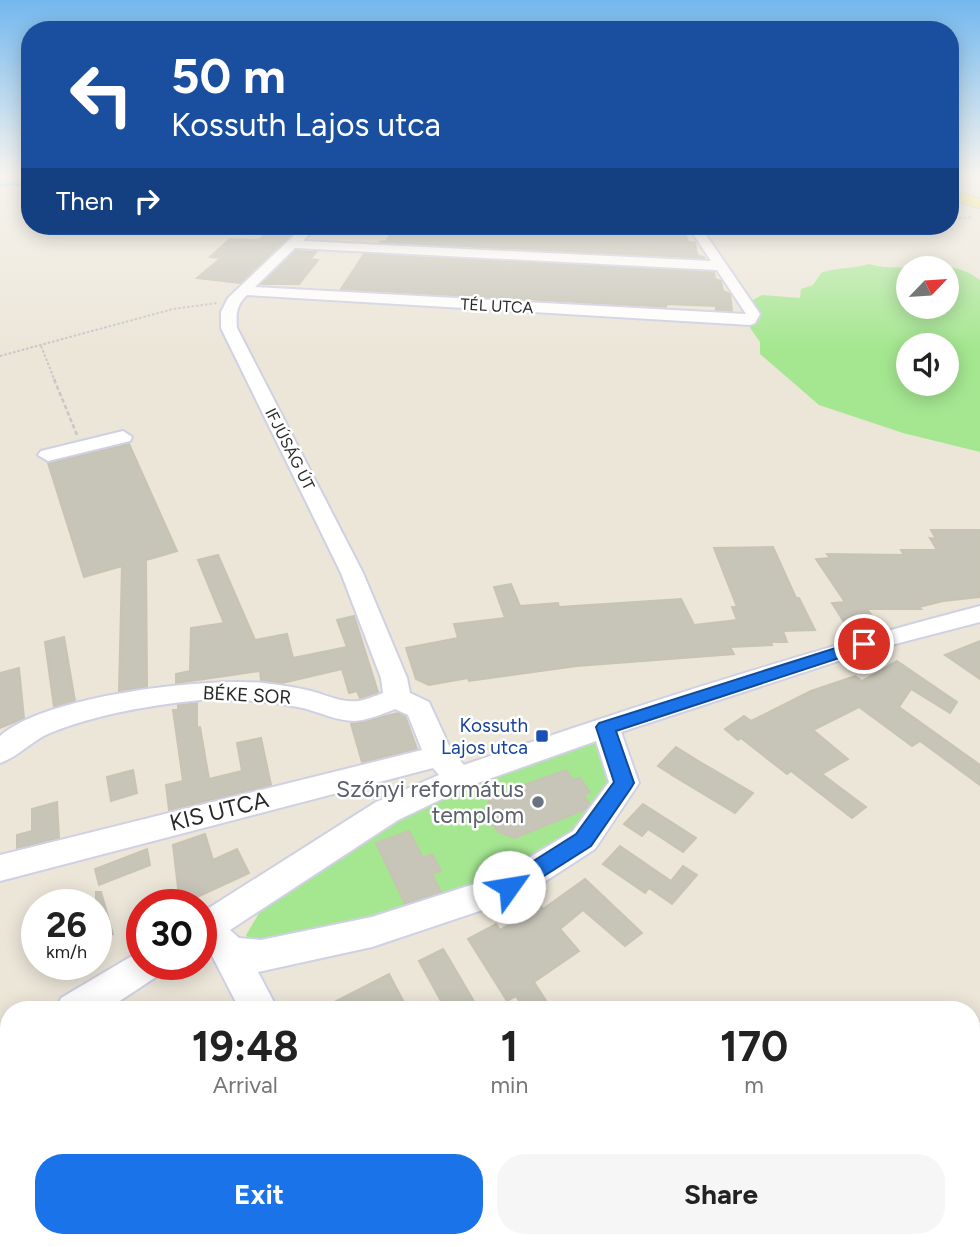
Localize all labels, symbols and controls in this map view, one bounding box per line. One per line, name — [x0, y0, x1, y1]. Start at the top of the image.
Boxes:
text: 50 m — [171, 46, 286, 105]
icon: left — [56, 49, 147, 140]
text: Kossuth Lajos utca — [171, 106, 441, 144]
icon: right — [128, 182, 166, 220]
text: Then — [56, 185, 114, 217]
north arrow — [896, 256, 959, 318]
map controls — [896, 256, 959, 396]
street label: TÉL UTCA — [460, 295, 534, 317]
button: sound — [896, 333, 959, 396]
street label: IFJÚSÁG ÚT — [261, 405, 319, 493]
pin — [834, 614, 894, 674]
icon: arrive — [845, 625, 883, 663]
street label: BÉKE SOR — [202, 681, 292, 709]
place label: Kossuth Lajos utca — [441, 714, 528, 759]
marker: Kossuth Lajos utca — [534, 728, 550, 744]
place label: Szőnyi református templom — [336, 775, 524, 829]
street label: KIS UTCA — [167, 785, 272, 837]
marker: Szőnyi református templom — [530, 794, 546, 810]
position arrow — [472, 850, 546, 924]
speed limit sign: 30 — [126, 889, 217, 980]
text: 26 — [46, 904, 87, 946]
text: km/h — [46, 941, 87, 963]
text: 19:48 — [192, 1021, 299, 1072]
text: 1 — [500, 1021, 518, 1072]
text: 170 — [720, 1021, 788, 1072]
text: Arrival — [213, 1071, 278, 1099]
text: min — [490, 1071, 528, 1099]
text: m — [744, 1071, 764, 1099]
button: Exit — [35, 1154, 483, 1234]
button: Share — [497, 1154, 945, 1234]

